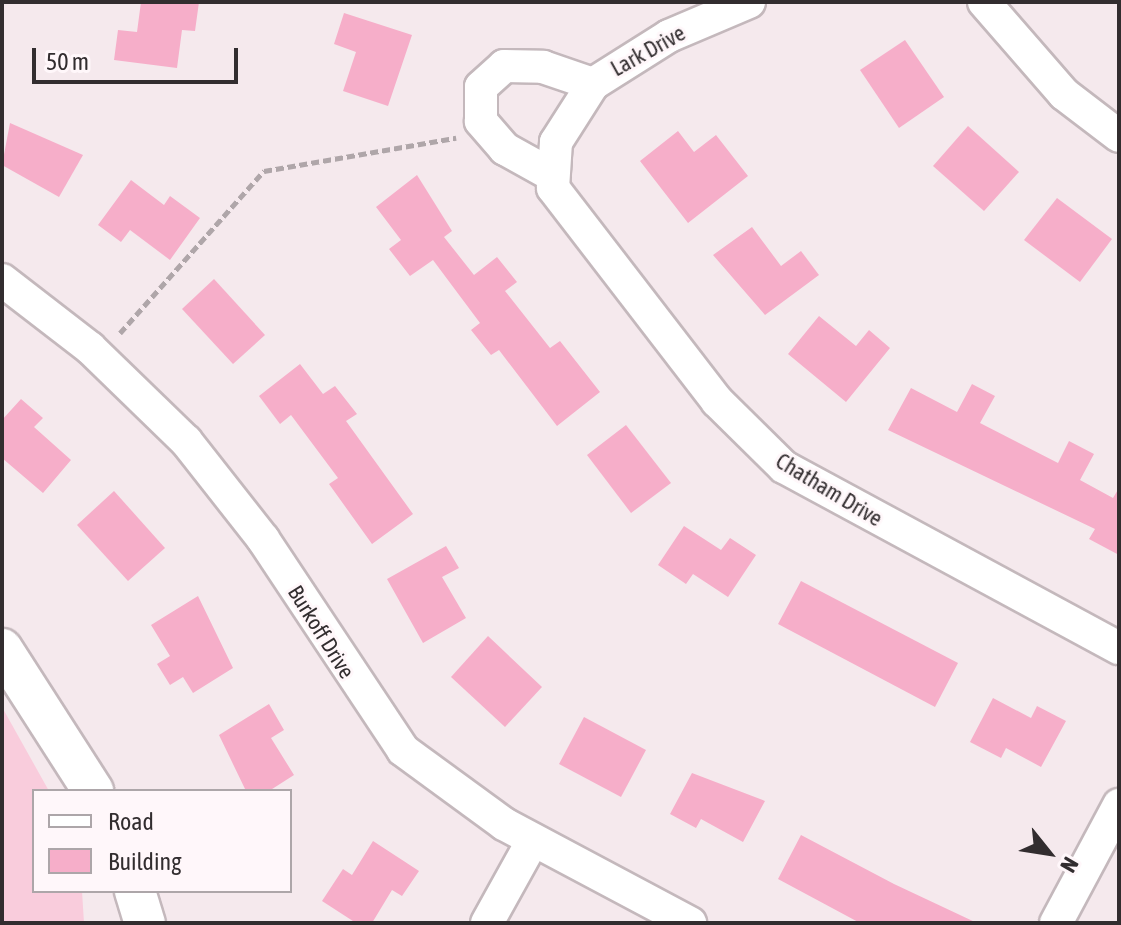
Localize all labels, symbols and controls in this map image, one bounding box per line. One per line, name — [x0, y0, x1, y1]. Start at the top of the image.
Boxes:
street label: Lark Drive — [606, 20, 690, 82]
scale bar — [36, 32, 242, 82]
text: 50 m — [46, 48, 89, 75]
street label: Chatham Drive — [771, 448, 887, 532]
street label: Burkoff Drive — [282, 581, 360, 683]
legend — [32, 789, 292, 893]
text: Road — [108, 808, 154, 835]
north arrow — [1009, 813, 1089, 893]
text: Building — [108, 848, 181, 875]
text: N — [1055, 853, 1084, 877]

